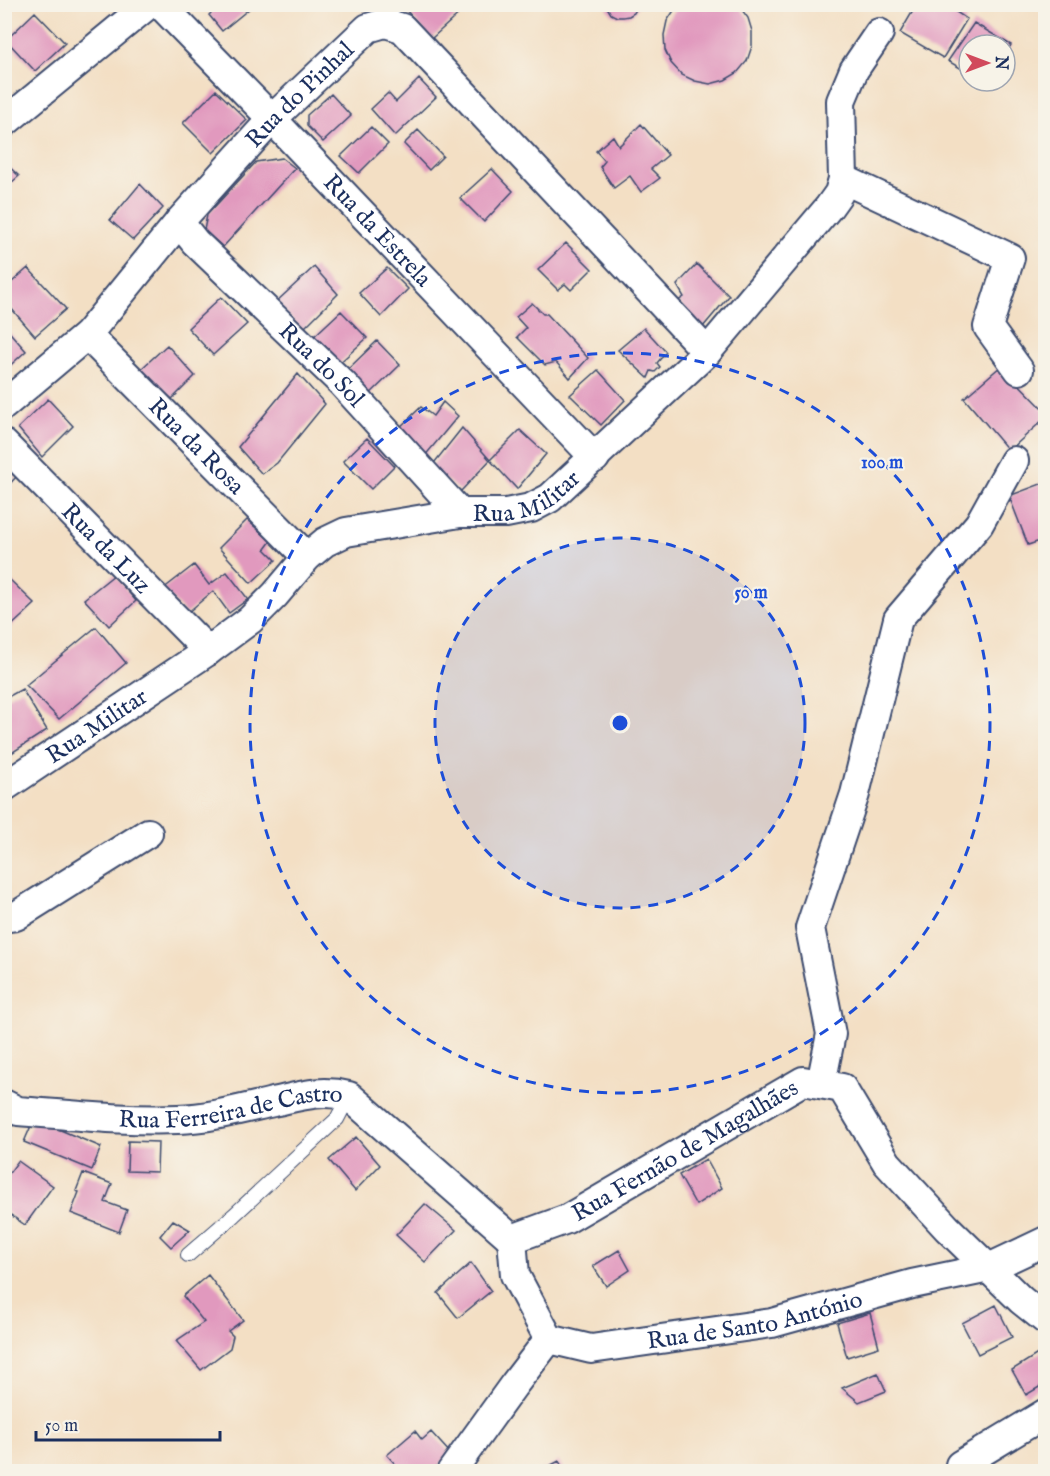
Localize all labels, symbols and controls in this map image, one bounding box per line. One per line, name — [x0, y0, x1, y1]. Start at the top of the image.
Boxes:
north arrow — [957, 33, 1017, 93]
street label: Rua do Pinhal — [239, 35, 362, 155]
text: N — [990, 55, 1010, 70]
street label: Rua da Estrela — [316, 168, 438, 295]
street label: Rua do Sol — [271, 316, 371, 415]
street label: Rua da Rosa — [141, 392, 251, 502]
text: 100 m — [861, 452, 903, 475]
street label: Rua Militar — [473, 464, 587, 530]
street label: Rua da Luz — [54, 497, 157, 601]
text: 50 m — [734, 582, 768, 605]
street label: Rua Militar — [41, 682, 154, 772]
centre of rings — [610, 713, 630, 733]
street label: Rua Fernão de Magalhães — [567, 1073, 804, 1230]
street label: Rua Ferreira de Castro — [118, 1079, 345, 1136]
street label: Rua de Santo António — [645, 1285, 866, 1358]
scale bar — [36, 1404, 220, 1442]
text: 50 m — [45, 1415, 78, 1438]

